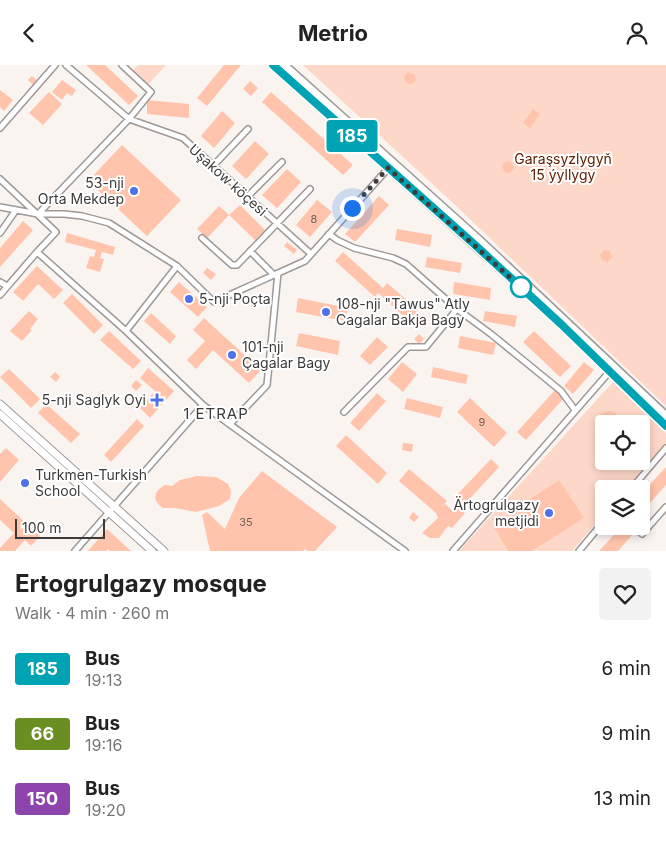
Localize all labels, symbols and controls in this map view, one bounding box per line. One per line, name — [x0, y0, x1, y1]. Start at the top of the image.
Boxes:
icon: back — [15, 19, 43, 47]
icon: person — [623, 19, 651, 47]
text: Metrio — [298, 20, 368, 46]
line badge: 185 — [323, 120, 381, 152]
text: 185 — [337, 125, 367, 146]
street label: Uşakow köçesi — [186, 140, 271, 219]
park label: Garaşsyzlygyň 15 ýyllygy — [514, 150, 612, 183]
place label: 53-nji Orta Mekdep — [38, 174, 124, 207]
marker: 53-nji Orta Mekdep — [128, 185, 140, 197]
your location — [340, 196, 365, 221]
house number: 8 — [311, 212, 318, 226]
unlabelled marker — [510, 276, 532, 298]
place label: 5-nji Poçta — [199, 290, 271, 307]
marker: 5-nji Poçta — [183, 293, 195, 305]
place label: 108-nji "Tawus" Atly Cagalar Bakja Bagy — [336, 295, 470, 328]
marker: 108-nji "Tawus" Atly Cagalar Bakja Bagy — [320, 306, 332, 318]
place label: 101-nji Çagalar Bagy — [242, 338, 331, 371]
marker: 101-nji Çagalar Bagy — [226, 349, 238, 361]
place label: 5-nji Saglyk Oyi — [42, 391, 146, 408]
marker: 5-nji Saglyk Oyi — [150, 393, 164, 407]
district label: 1 ETRAP — [183, 404, 249, 423]
house number: 9 — [479, 415, 486, 429]
map controls — [595, 415, 650, 535]
button: locate — [595, 415, 650, 470]
place label: Turkmen-Turkish School — [35, 466, 147, 499]
marker: Turkmen-Turkish School — [19, 477, 31, 489]
button: layers — [595, 480, 650, 535]
place label: Ärtogrulgazy metjidi — [453, 496, 539, 529]
marker: Ärtogrulgazy metjidi — [543, 507, 555, 519]
house number: 35 — [239, 515, 253, 529]
scale bar — [15, 516, 105, 539]
text: 100 m — [22, 519, 62, 536]
button: heart — [599, 568, 651, 620]
text: Ertogrulgazy mosque — [15, 569, 267, 598]
text: Walk · 4 min · 260 m — [15, 603, 169, 623]
text: Bus — [85, 647, 120, 670]
text: 6 min — [601, 657, 651, 680]
text: 185 — [27, 658, 58, 679]
text: 19:13 — [85, 670, 122, 690]
text: Bus — [85, 712, 120, 735]
text: 9 min — [601, 722, 651, 745]
text: 66 — [31, 723, 54, 744]
text: 19:16 — [85, 735, 122, 755]
text: Bus — [85, 777, 120, 800]
text: 13 min — [594, 787, 651, 810]
text: 150 — [27, 788, 58, 809]
text: 19:20 — [85, 800, 126, 820]

